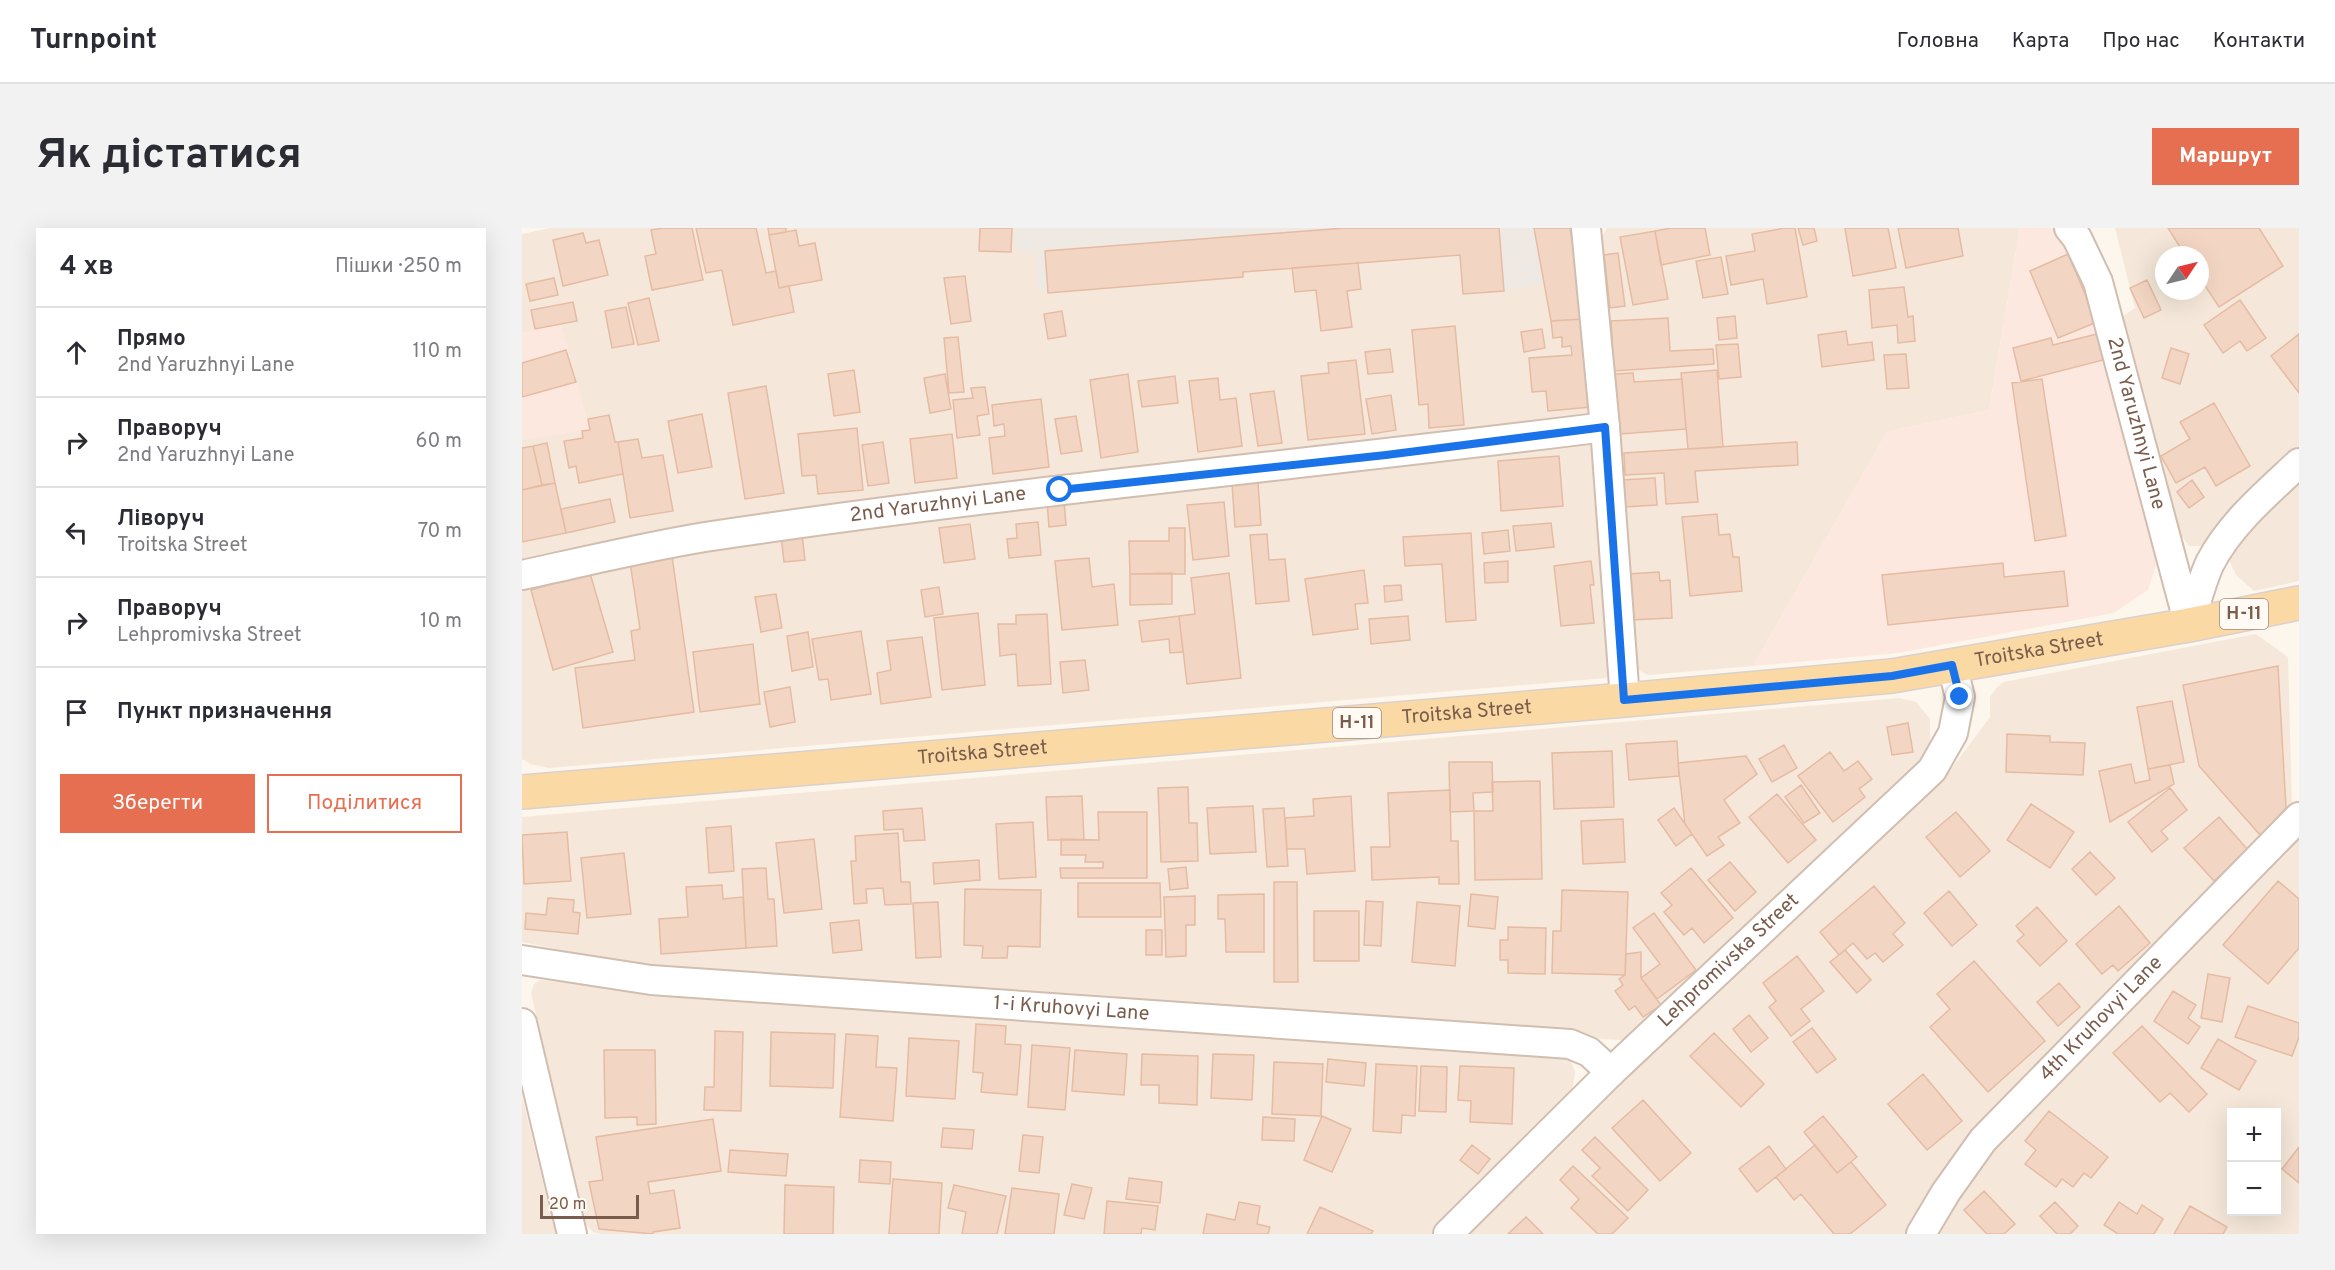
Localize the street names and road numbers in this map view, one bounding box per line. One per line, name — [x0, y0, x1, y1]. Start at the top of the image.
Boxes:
street label: 2nd Yaruzhnyi Lane — [2100, 334, 2171, 513]
street label: 2nd Yaruzhnyi Lane — [848, 481, 1028, 529]
road number: Н-11 — [2220, 599, 2268, 629]
street label: Troitska Street — [1972, 627, 2106, 675]
street label: Troitska Street — [1401, 695, 1533, 732]
road number: Н-11 — [1333, 708, 1381, 738]
street label: Troitska Street — [916, 735, 1049, 772]
street label: Lehpromivska Street — [1653, 888, 1805, 1034]
street label: 4th Kruhovyi Lane — [2034, 951, 2169, 1087]
street label: 1-i Kruhovyi Lane — [993, 991, 1150, 1028]

